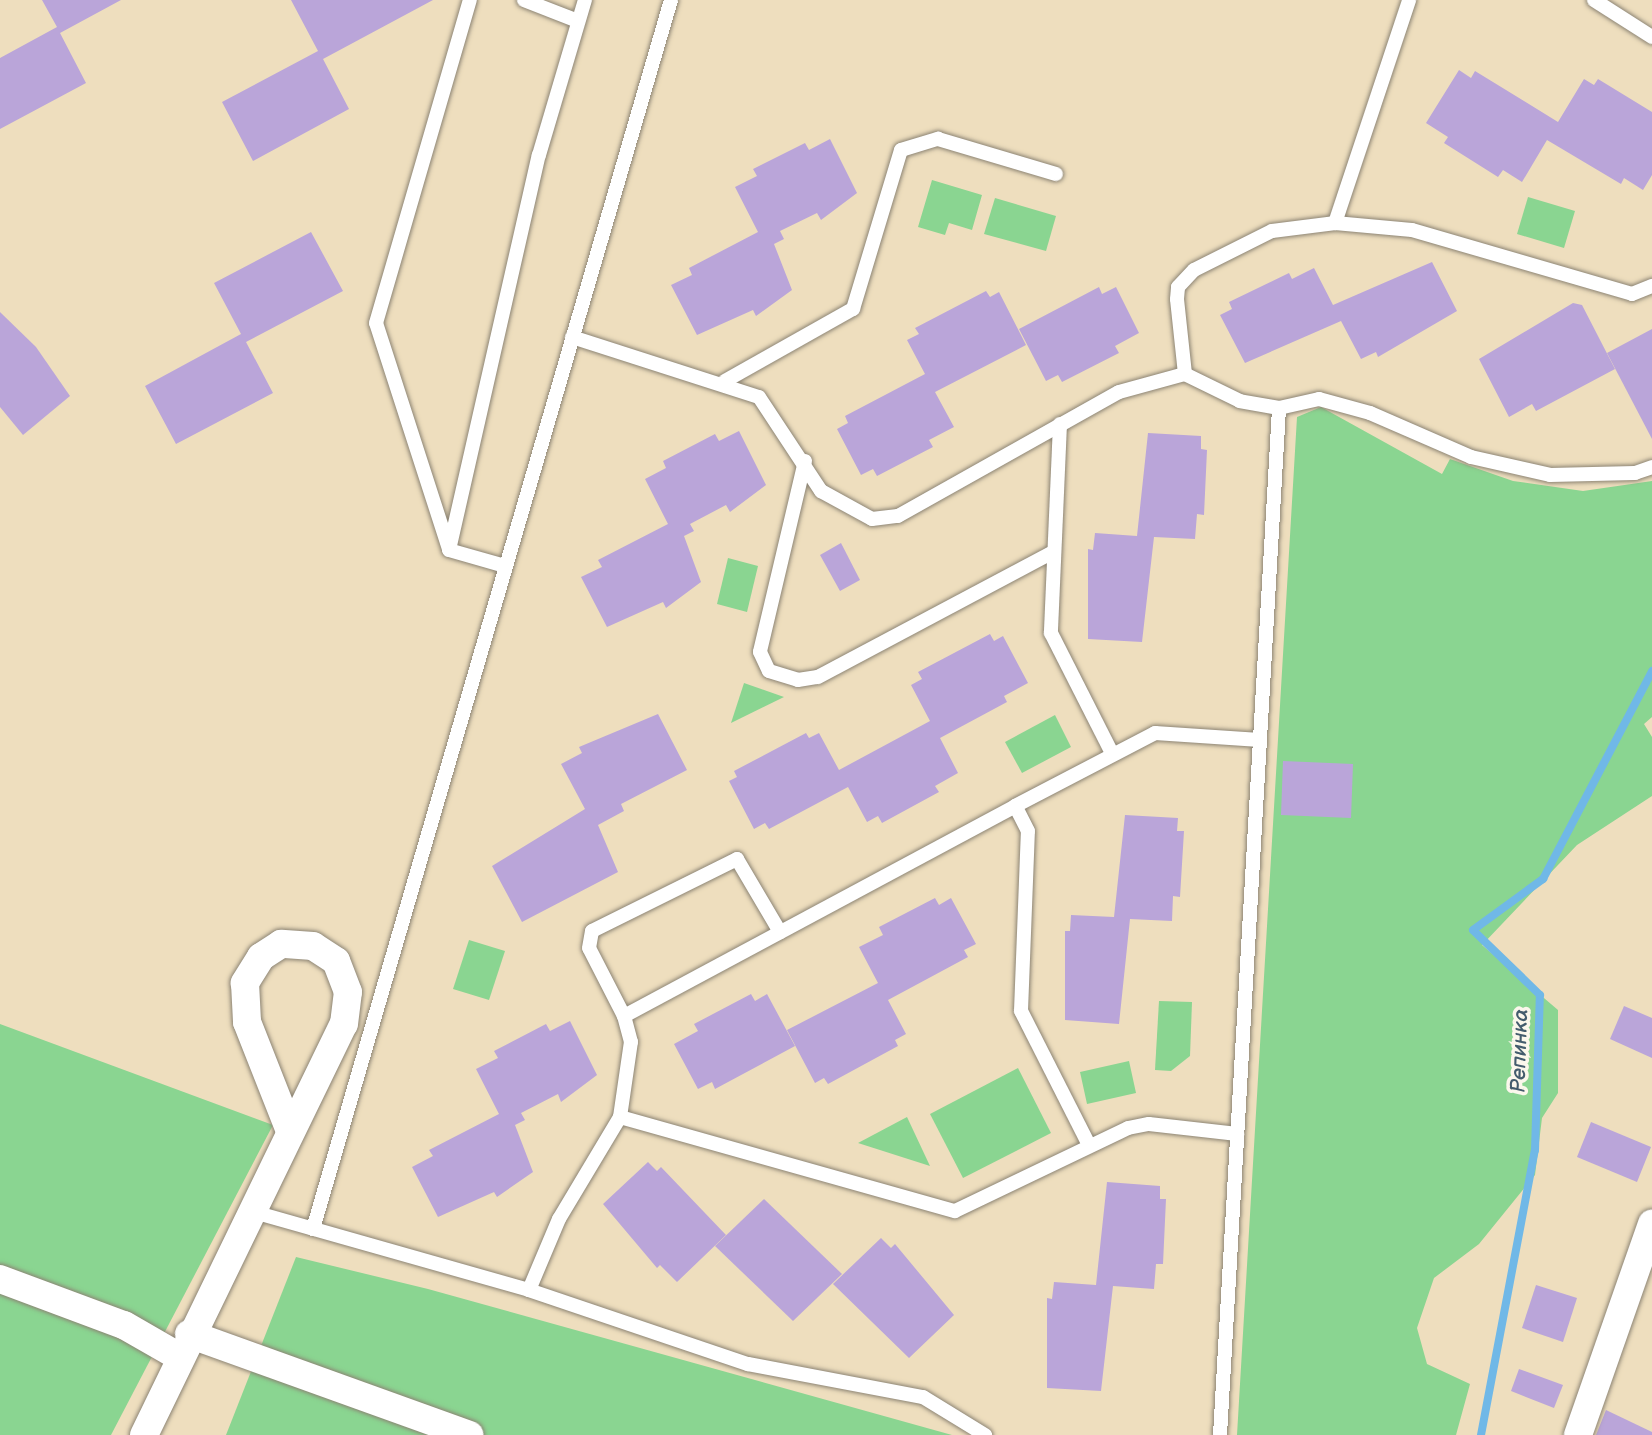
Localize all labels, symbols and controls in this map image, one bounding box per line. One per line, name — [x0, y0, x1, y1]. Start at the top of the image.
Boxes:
water label: Репинка — [1506, 1008, 1534, 1094]

